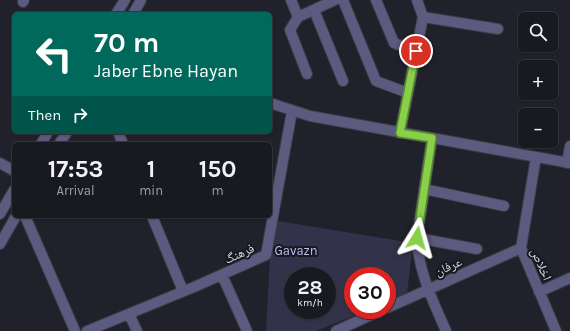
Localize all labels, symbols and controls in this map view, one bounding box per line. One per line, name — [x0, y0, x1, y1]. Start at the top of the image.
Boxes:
map controls — [518, 12, 558, 148]
button: search — [518, 12, 558, 52]
text: 70 m — [94, 26, 159, 59]
icon: left — [28, 28, 80, 80]
pin — [399, 34, 433, 68]
icon: arrive — [405, 40, 427, 62]
text: Jaber Ebne Hayan — [94, 60, 238, 82]
button: + — [518, 60, 558, 100]
icon: right — [69, 104, 91, 126]
text: Then — [28, 106, 61, 124]
button: − — [518, 108, 558, 148]
text: 17:53 — [48, 155, 104, 183]
text: 1 — [147, 155, 155, 183]
text: 150 — [199, 155, 236, 183]
text: Arrival — [57, 183, 95, 198]
text: min — [139, 183, 163, 198]
text: m — [211, 183, 224, 198]
position arrow — [396, 217, 438, 259]
street label: فرهنگ — [222, 240, 257, 268]
park label: Gavazn — [274, 243, 318, 258]
street label: اخلاص — [527, 246, 555, 283]
street label: عرفان — [432, 254, 465, 280]
speed limit sign: 30 — [344, 267, 396, 319]
text: 28 — [297, 276, 323, 299]
text: km/h — [297, 297, 323, 309]

